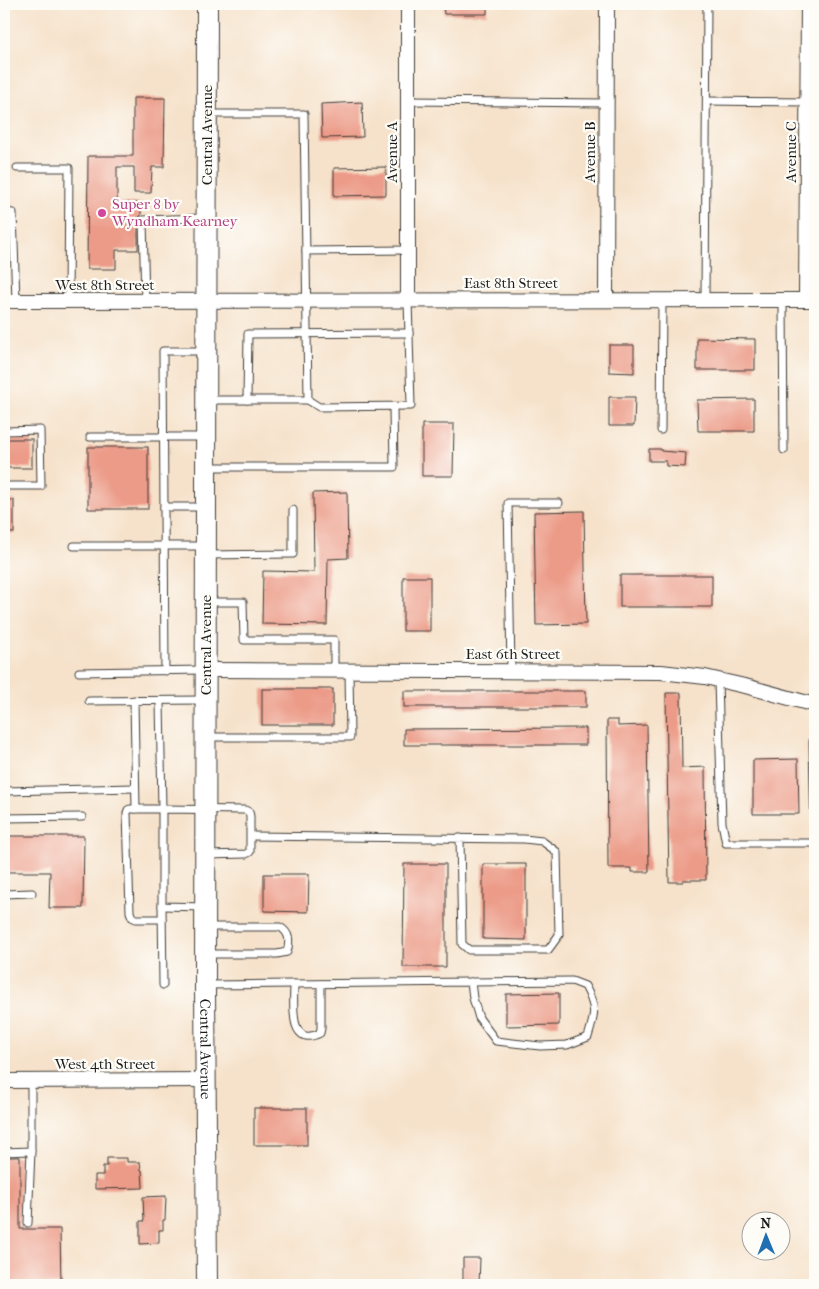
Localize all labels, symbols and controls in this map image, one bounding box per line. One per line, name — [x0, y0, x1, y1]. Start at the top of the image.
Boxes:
street label: Central Avenue — [198, 84, 216, 185]
street label: Avenue A — [383, 121, 401, 184]
street label: Avenue B — [581, 121, 599, 184]
street label: Avenue C — [782, 121, 800, 184]
place label: Super 8 by Wyndham Kearney — [111, 195, 238, 230]
marker: Super 8 by Wyndham Kearney — [96, 207, 108, 219]
street label: East 8th Street — [464, 274, 559, 292]
street label: West 8th Street — [54, 276, 155, 294]
street label: Central Avenue — [197, 594, 215, 695]
street label: East 6th Street — [466, 645, 561, 663]
street label: Central Avenue — [196, 999, 215, 1100]
street label: West 4th Street — [54, 1055, 156, 1073]
north arrow — [742, 1212, 792, 1262]
text: N — [760, 1215, 772, 1232]

